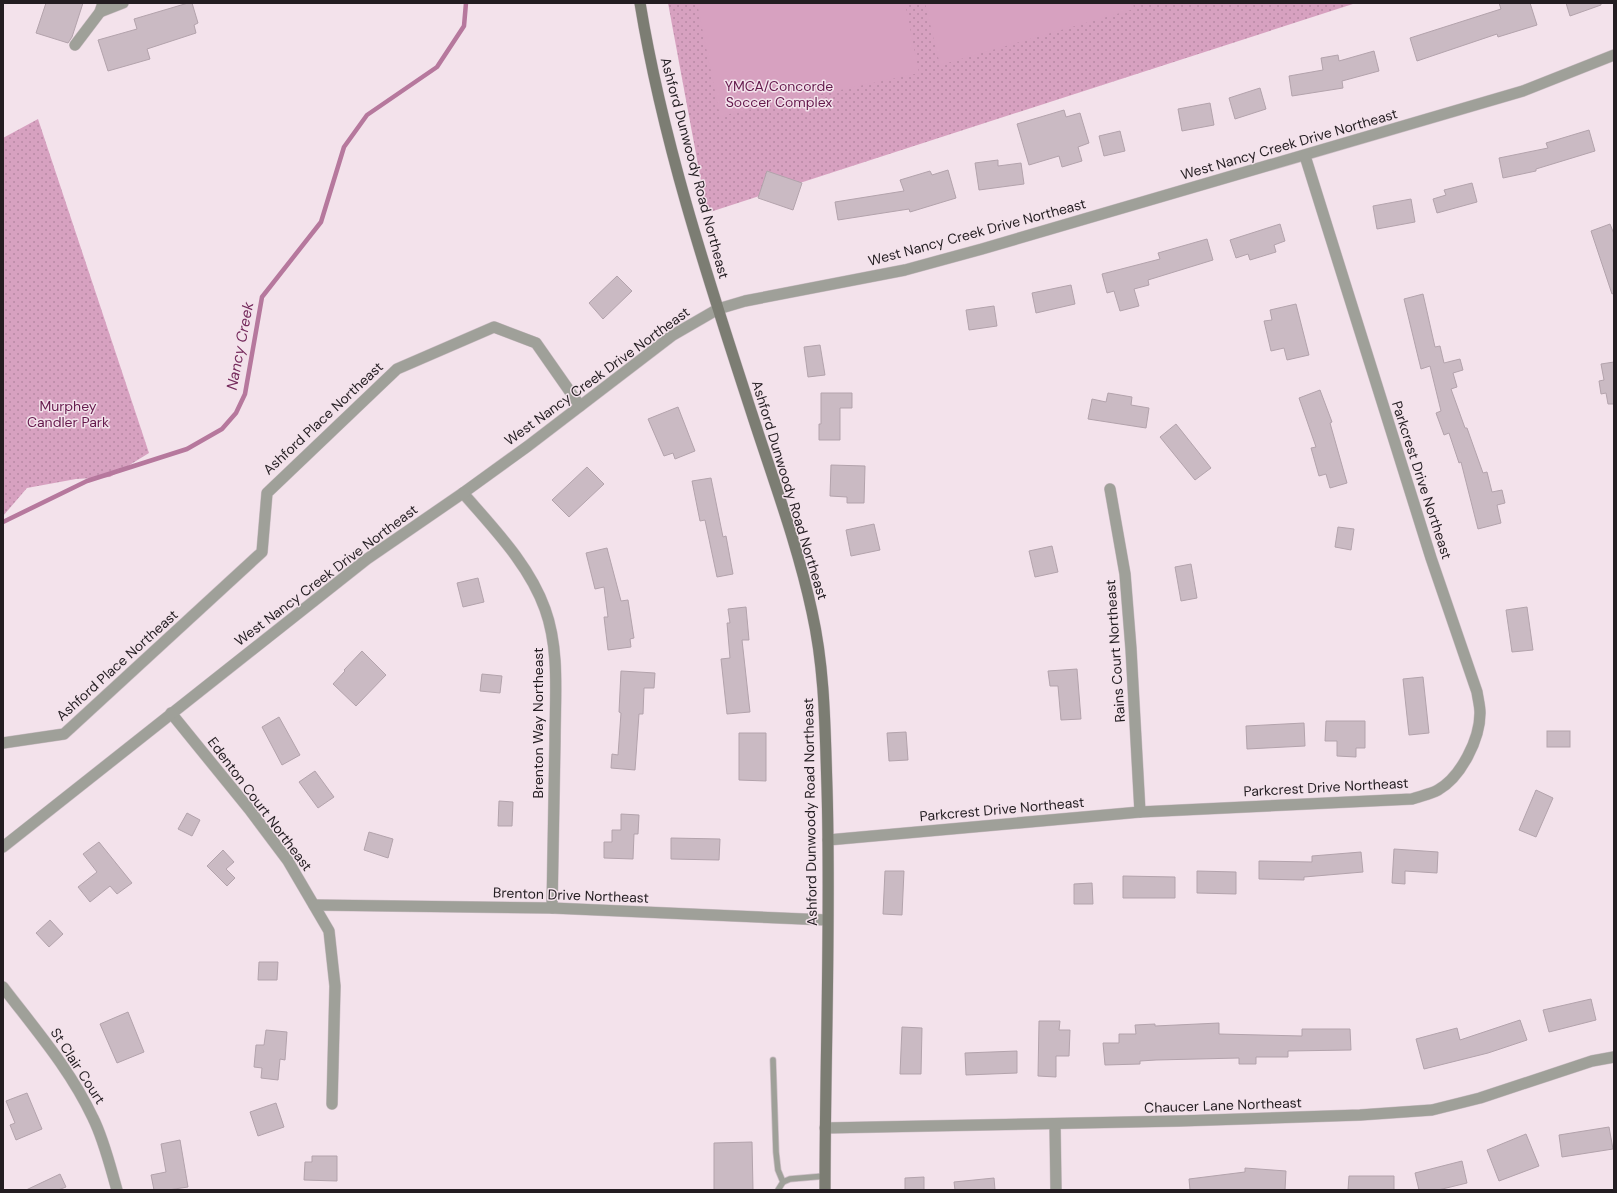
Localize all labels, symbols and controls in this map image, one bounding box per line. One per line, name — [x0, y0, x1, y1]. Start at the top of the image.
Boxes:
street label: Ashford Dunwoody Road Northeast — [657, 55, 733, 281]
park label: YMCA/Concorde Soccer Complex — [725, 77, 833, 111]
street label: West Nancy Creek Drive Northeast — [1179, 104, 1399, 184]
street label: West Nancy Creek Drive Northeast — [866, 194, 1088, 270]
water label: Nancy Creek — [222, 300, 258, 392]
street label: West Nancy Creek Drive Northeast — [501, 303, 693, 449]
street label: Ashford Place Northeast — [259, 358, 387, 478]
street label: Ashford Dunwoody Road Northeast — [748, 378, 832, 602]
park label: Murphey Candler Park — [27, 397, 109, 431]
street label: Parkcrest Drive Northeast — [1388, 399, 1456, 561]
street label: West Nancy Creek Drive Northeast — [231, 500, 421, 650]
street label: Rains Court Northeast — [1101, 579, 1129, 723]
street label: Ashford Place Northeast — [52, 606, 182, 724]
street label: Brenton Way Northeast — [529, 648, 547, 798]
street label: Ashford Dunwoody Road Northeast — [799, 698, 821, 926]
street label: Edenton Court Northeast — [204, 733, 316, 875]
street label: Parkcrest Drive Northeast — [1243, 774, 1409, 800]
street label: Parkcrest Drive Northeast — [919, 793, 1085, 825]
street label: Brenton Drive Northeast — [493, 883, 649, 907]
street label: St Clair Court — [47, 1024, 109, 1108]
street label: Chaucer Lane Northeast — [1144, 1093, 1302, 1117]

